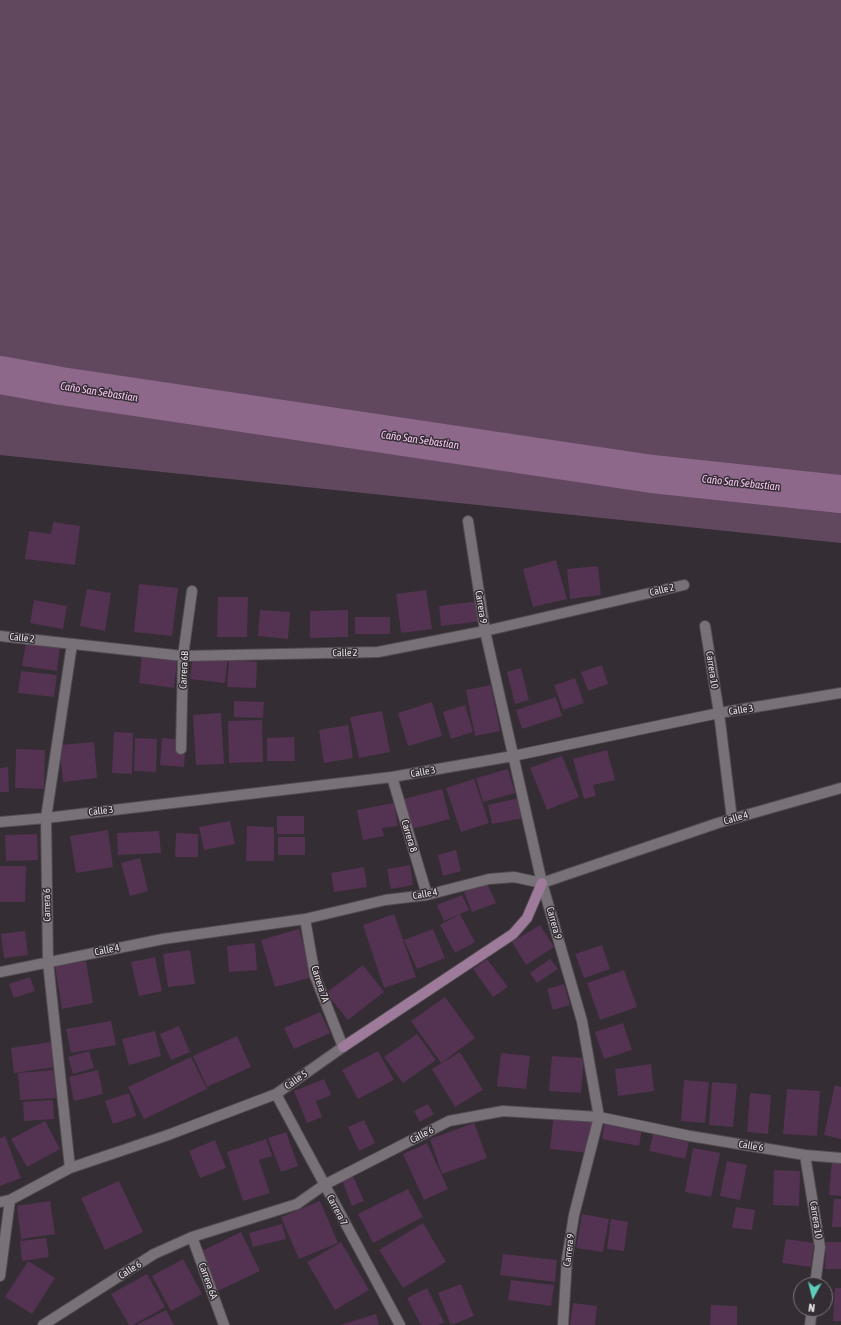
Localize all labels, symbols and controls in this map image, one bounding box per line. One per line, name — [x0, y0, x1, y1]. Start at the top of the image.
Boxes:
water label: Caño San Sebastian — [59, 379, 139, 405]
water label: Caño San Sebastian — [380, 428, 460, 452]
water label: Caño San Sebastian — [701, 472, 781, 494]
street label: Calle 2 — [648, 581, 676, 599]
street label: Carrera 9 — [472, 590, 490, 624]
street label: Calle 2 — [9, 631, 35, 645]
street label: Calle 2 — [332, 647, 358, 659]
street label: Carrera 10 — [703, 650, 721, 690]
street label: Carrera 6B — [177, 651, 191, 689]
street label: Calle 3 — [728, 702, 754, 718]
street label: Calle 3 — [410, 764, 436, 780]
street label: Calle 3 — [88, 804, 114, 818]
street label: Calle 4 — [722, 809, 750, 827]
street label: Carrera 8 — [398, 818, 420, 854]
street label: Calle 4 — [412, 886, 438, 902]
street label: Carrera 6 — [41, 888, 53, 922]
street label: Carrera 9 — [544, 905, 564, 941]
street label: Calle 4 — [94, 942, 120, 958]
street label: Carrera 7A — [308, 964, 332, 1004]
street label: Calle 5 — [282, 1068, 310, 1092]
street label: Calle 6 — [408, 1124, 436, 1146]
street label: Calle 6 — [738, 1138, 764, 1154]
street label: Carrera 7 — [324, 1193, 350, 1227]
street label: Carrera 10 — [807, 1200, 825, 1240]
street label: Carrera 9 — [561, 1233, 577, 1267]
street label: Calle 6 — [116, 1258, 144, 1282]
street label: Carrera 6A — [196, 1261, 220, 1301]
north arrow — [793, 1277, 833, 1317]
text: N — [808, 1302, 816, 1314]

